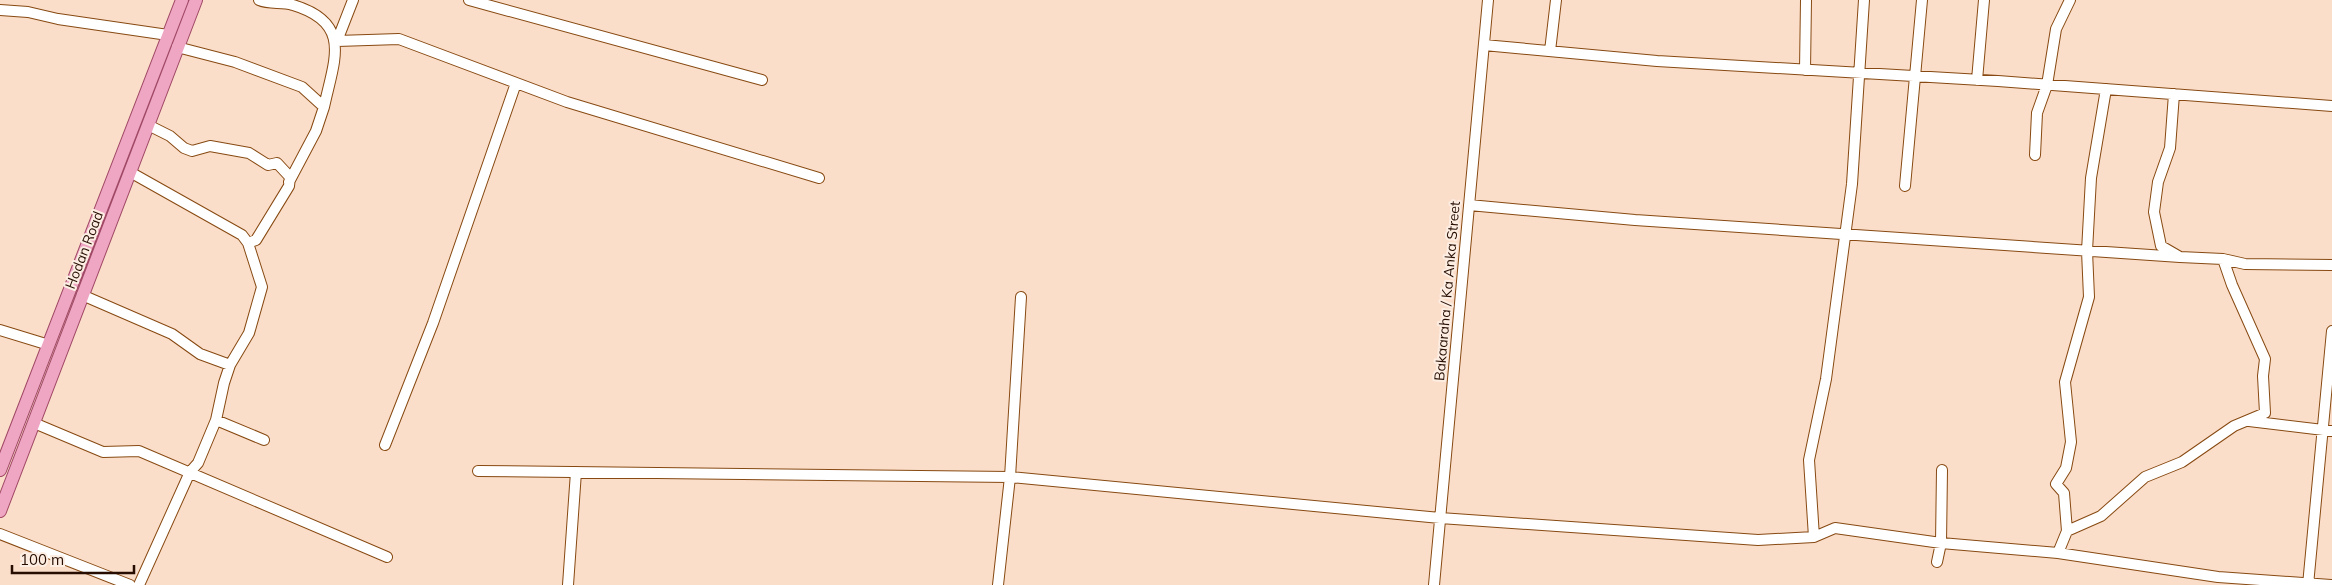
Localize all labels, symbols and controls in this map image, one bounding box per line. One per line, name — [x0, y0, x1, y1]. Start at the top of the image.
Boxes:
street label: Bakaaraha / Ka Anka Street — [1430, 200, 1464, 382]
street label: Hodan Road — [61, 209, 107, 291]
scale bar — [12, 542, 135, 574]
text: 100 m — [20, 550, 64, 569]

